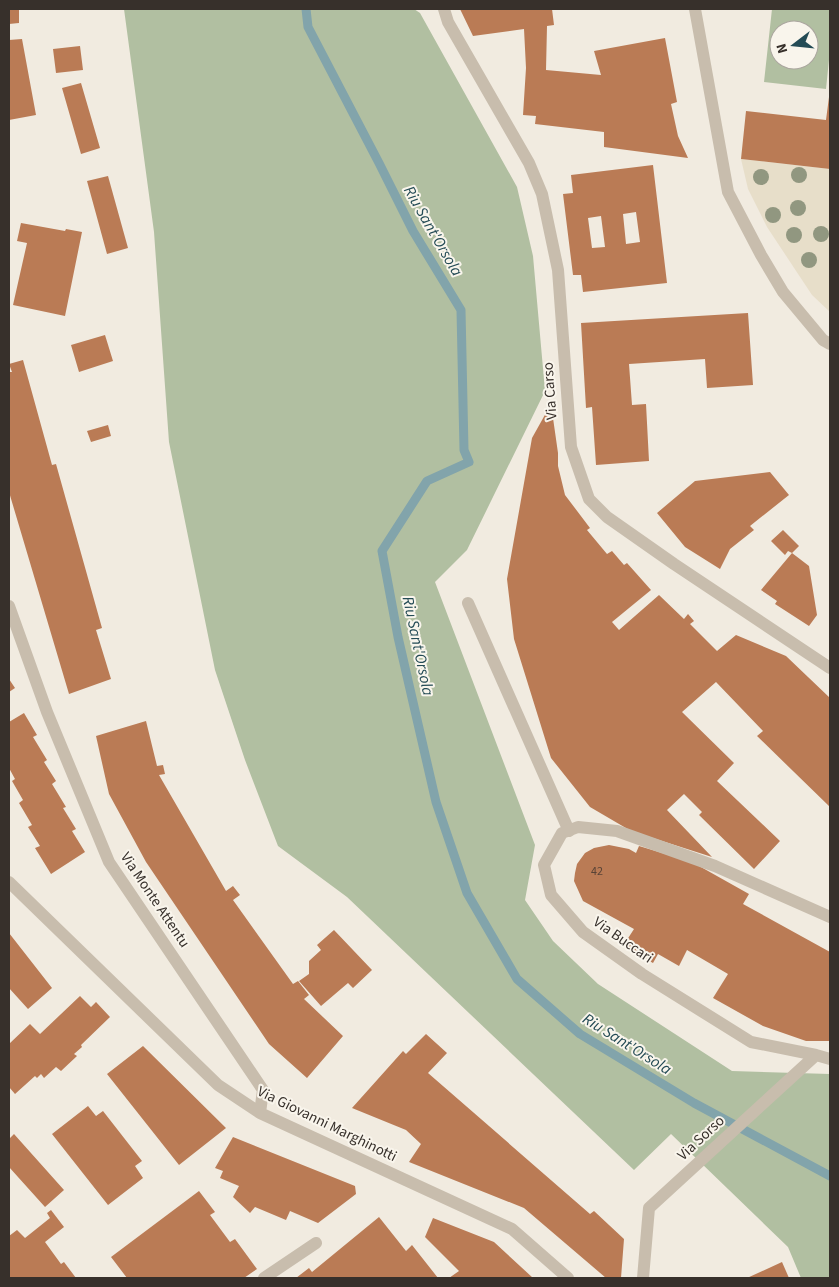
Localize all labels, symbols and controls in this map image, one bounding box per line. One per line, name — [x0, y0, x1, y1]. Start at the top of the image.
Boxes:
north arrow — [769, 20, 819, 70]
text: N — [772, 41, 793, 56]
water label: Riu Sant'Orsola — [398, 182, 468, 281]
street label: Via Carso — [538, 362, 562, 420]
water label: Riu Sant'Orsola — [397, 594, 439, 698]
street label: Via Monte Attentu — [115, 848, 195, 952]
house number: 42 — [591, 863, 603, 880]
street label: Via Buccari — [589, 912, 657, 968]
water label: Riu Sant'Orsola — [578, 1008, 676, 1080]
street label: Via Giovanni Marghinotti — [254, 1081, 400, 1167]
street label: Via Sorso — [673, 1111, 729, 1165]

